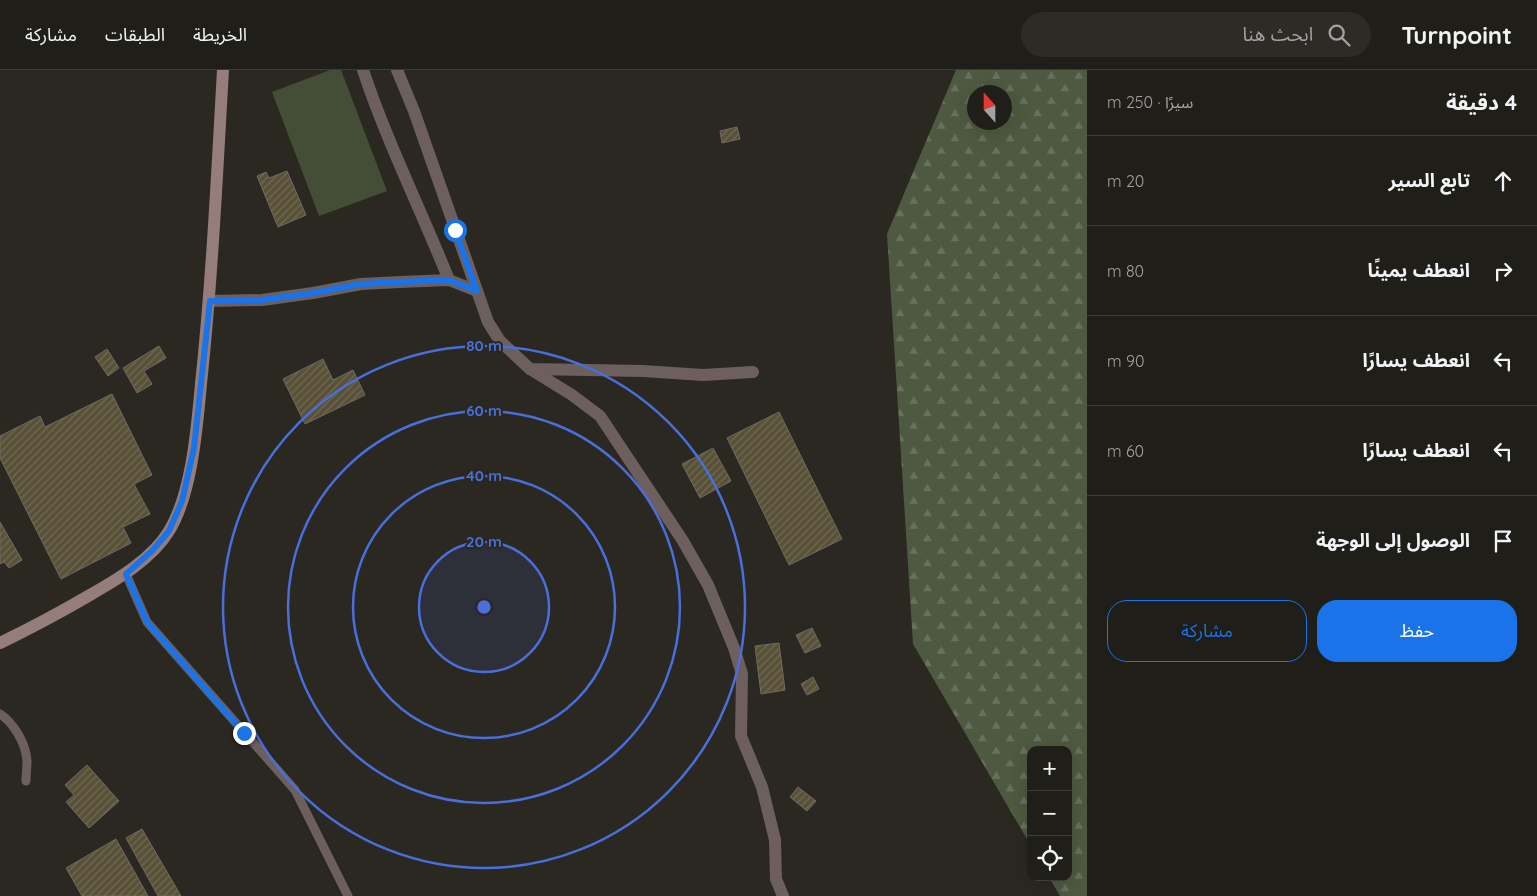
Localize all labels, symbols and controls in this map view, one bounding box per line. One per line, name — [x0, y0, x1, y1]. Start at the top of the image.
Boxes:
search box — [1021, 12, 1371, 57]
text: Turnpoint — [1401, 20, 1512, 50]
icon: search — [1325, 21, 1353, 49]
text: ابحث هنا — [1243, 22, 1313, 46]
text: مشاركة — [25, 23, 77, 46]
text: الطبقات — [105, 23, 165, 46]
text: الخريطة — [193, 23, 247, 46]
north arrow — [967, 85, 1012, 130]
text: 4 دقيقة — [1446, 89, 1517, 115]
text: سيرًا · 250 m — [1107, 92, 1193, 112]
icon: ahead — [1489, 167, 1517, 195]
text: تابع السير — [1388, 168, 1470, 192]
text: 20 m — [1107, 171, 1144, 191]
route start — [444, 219, 467, 242]
icon: right — [1489, 257, 1517, 285]
text: انعطف يمينًا — [1368, 258, 1470, 282]
text: 80 m — [1107, 261, 1144, 281]
text: 80 m — [466, 336, 502, 355]
icon: left — [1489, 347, 1517, 375]
text: انعطف يسارًا — [1363, 348, 1470, 372]
text: 90 m — [1107, 351, 1144, 371]
text: 60 m — [466, 401, 502, 420]
icon: left — [1489, 437, 1517, 465]
text: انعطف يسارًا — [1363, 438, 1470, 462]
text: 60 m — [1107, 441, 1144, 461]
text: 40 m — [466, 466, 502, 485]
icon: arrive — [1489, 527, 1517, 555]
text: الوصول إلى الوجهة — [1316, 528, 1470, 552]
text: 20 m — [466, 532, 502, 551]
centre of rings — [475, 598, 493, 616]
button: مشاركة — [1107, 600, 1307, 662]
button: حفظ — [1317, 600, 1517, 662]
route end — [233, 722, 256, 745]
map controls — [1027, 746, 1072, 881]
button: + — [1027, 746, 1072, 791]
button: − — [1027, 791, 1072, 836]
button: locate — [1027, 836, 1072, 881]

